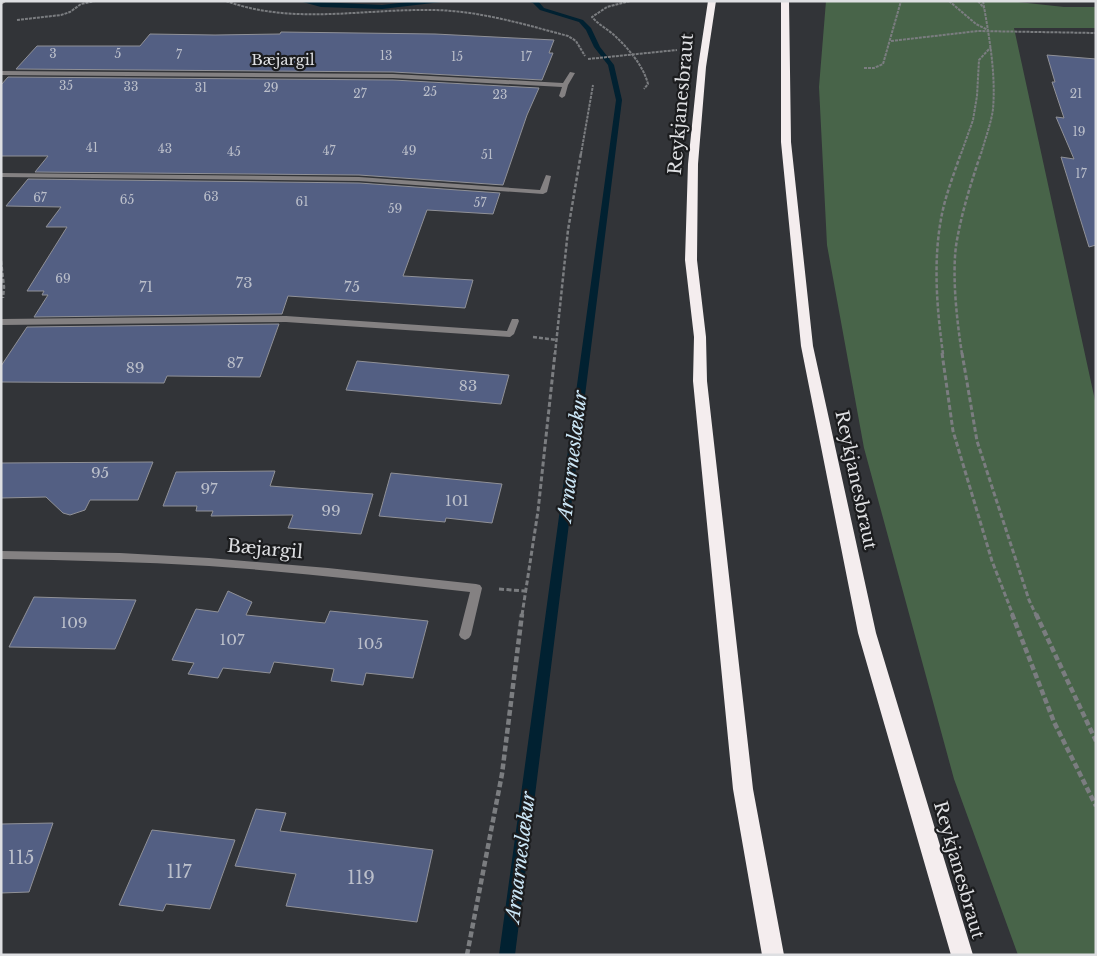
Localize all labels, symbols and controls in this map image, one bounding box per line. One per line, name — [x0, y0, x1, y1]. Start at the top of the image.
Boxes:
street label: Reykjanesbraut — [664, 32, 698, 176]
house number: 3 — [49, 46, 57, 61]
house number: 5 — [115, 46, 122, 61]
house number: 7 — [176, 47, 183, 62]
house number: 13 — [380, 48, 392, 63]
house number: 15 — [451, 49, 463, 64]
house number: 17 — [520, 49, 533, 64]
street label: Bæjargil — [251, 50, 315, 69]
house number: 35 — [59, 78, 73, 93]
house number: 33 — [124, 79, 138, 94]
house number: 31 — [195, 80, 207, 95]
house number: 29 — [263, 80, 279, 95]
house number: 25 — [423, 84, 437, 99]
house number: 27 — [353, 86, 368, 101]
house number: 21 — [1070, 86, 1082, 101]
house number: 23 — [493, 87, 507, 102]
house number: 19 — [1072, 124, 1086, 139]
house number: 41 — [86, 140, 98, 155]
house number: 43 — [158, 141, 172, 156]
house number: 47 — [322, 143, 336, 158]
house number: 49 — [402, 143, 416, 158]
house number: 45 — [227, 144, 241, 159]
house number: 51 — [481, 147, 493, 162]
house number: 17 — [1075, 166, 1088, 181]
house number: 63 — [203, 189, 219, 204]
house number: 67 — [33, 190, 48, 205]
house number: 65 — [120, 192, 134, 207]
house number: 61 — [295, 194, 309, 209]
house number: 57 — [474, 195, 487, 210]
house number: 59 — [388, 201, 402, 216]
house number: 69 — [55, 271, 71, 286]
house number: 73 — [236, 273, 252, 292]
house number: 71 — [139, 277, 153, 296]
house number: 75 — [344, 277, 360, 296]
house number: 87 — [227, 353, 244, 372]
house number: 89 — [126, 358, 144, 377]
house number: 83 — [459, 376, 477, 395]
water label: Arnarneslækur — [553, 388, 592, 526]
street label: Reykjanesbraut — [830, 408, 882, 552]
house number: 95 — [91, 463, 109, 482]
house number: 97 — [200, 479, 218, 498]
house number: 101 — [445, 491, 469, 510]
house number: 99 — [321, 501, 341, 520]
street label: Bæjargil — [226, 535, 304, 563]
house number: 109 — [60, 613, 88, 632]
house number: 107 — [220, 630, 245, 649]
house number: 105 — [357, 634, 383, 653]
water label: Arnarneslækur — [501, 789, 540, 927]
street label: Reykjanesbraut — [929, 799, 989, 942]
house number: 115 — [8, 847, 34, 869]
house number: 117 — [166, 861, 193, 883]
house number: 119 — [347, 867, 375, 889]

